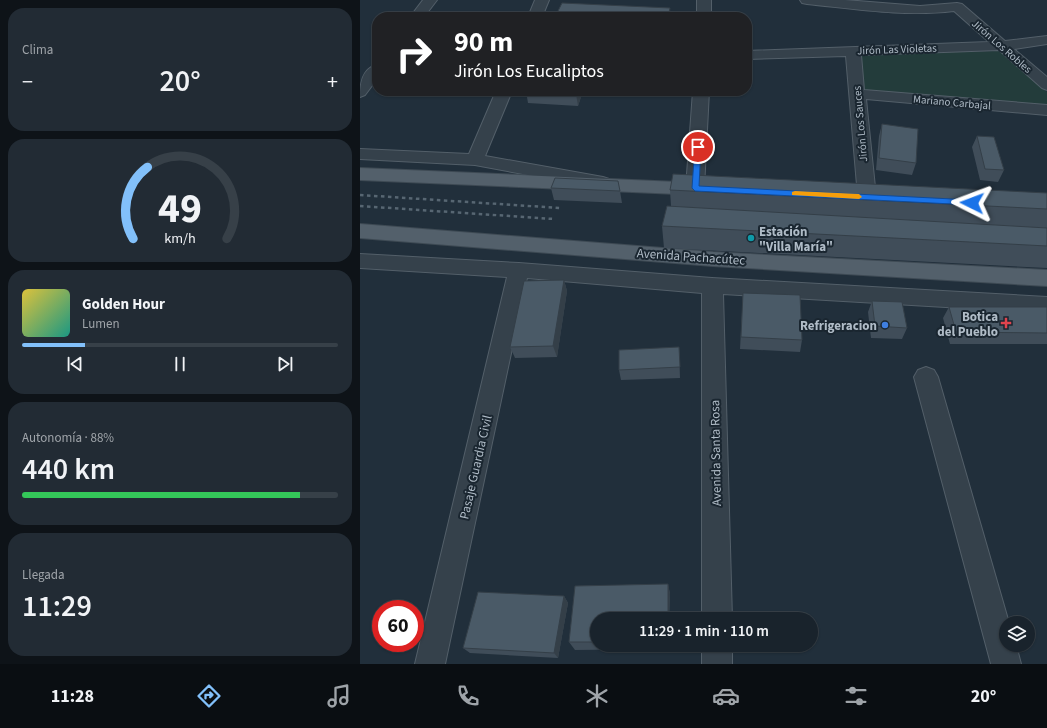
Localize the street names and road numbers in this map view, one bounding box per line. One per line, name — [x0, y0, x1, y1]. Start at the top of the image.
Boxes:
street label: Jirón Los Robles — [968, 16, 1035, 77]
street label: Jirón Las Violetas — [857, 41, 937, 58]
street label: Jirón Los Sauces — [850, 85, 871, 163]
street label: Mariano Carbajal — [912, 92, 992, 113]
street label: Avenida Pachacútec — [636, 244, 746, 270]
street label: Avenida Santa Rosa — [706, 400, 726, 506]
street label: Pasaje Guardia Civil — [455, 413, 497, 521]

